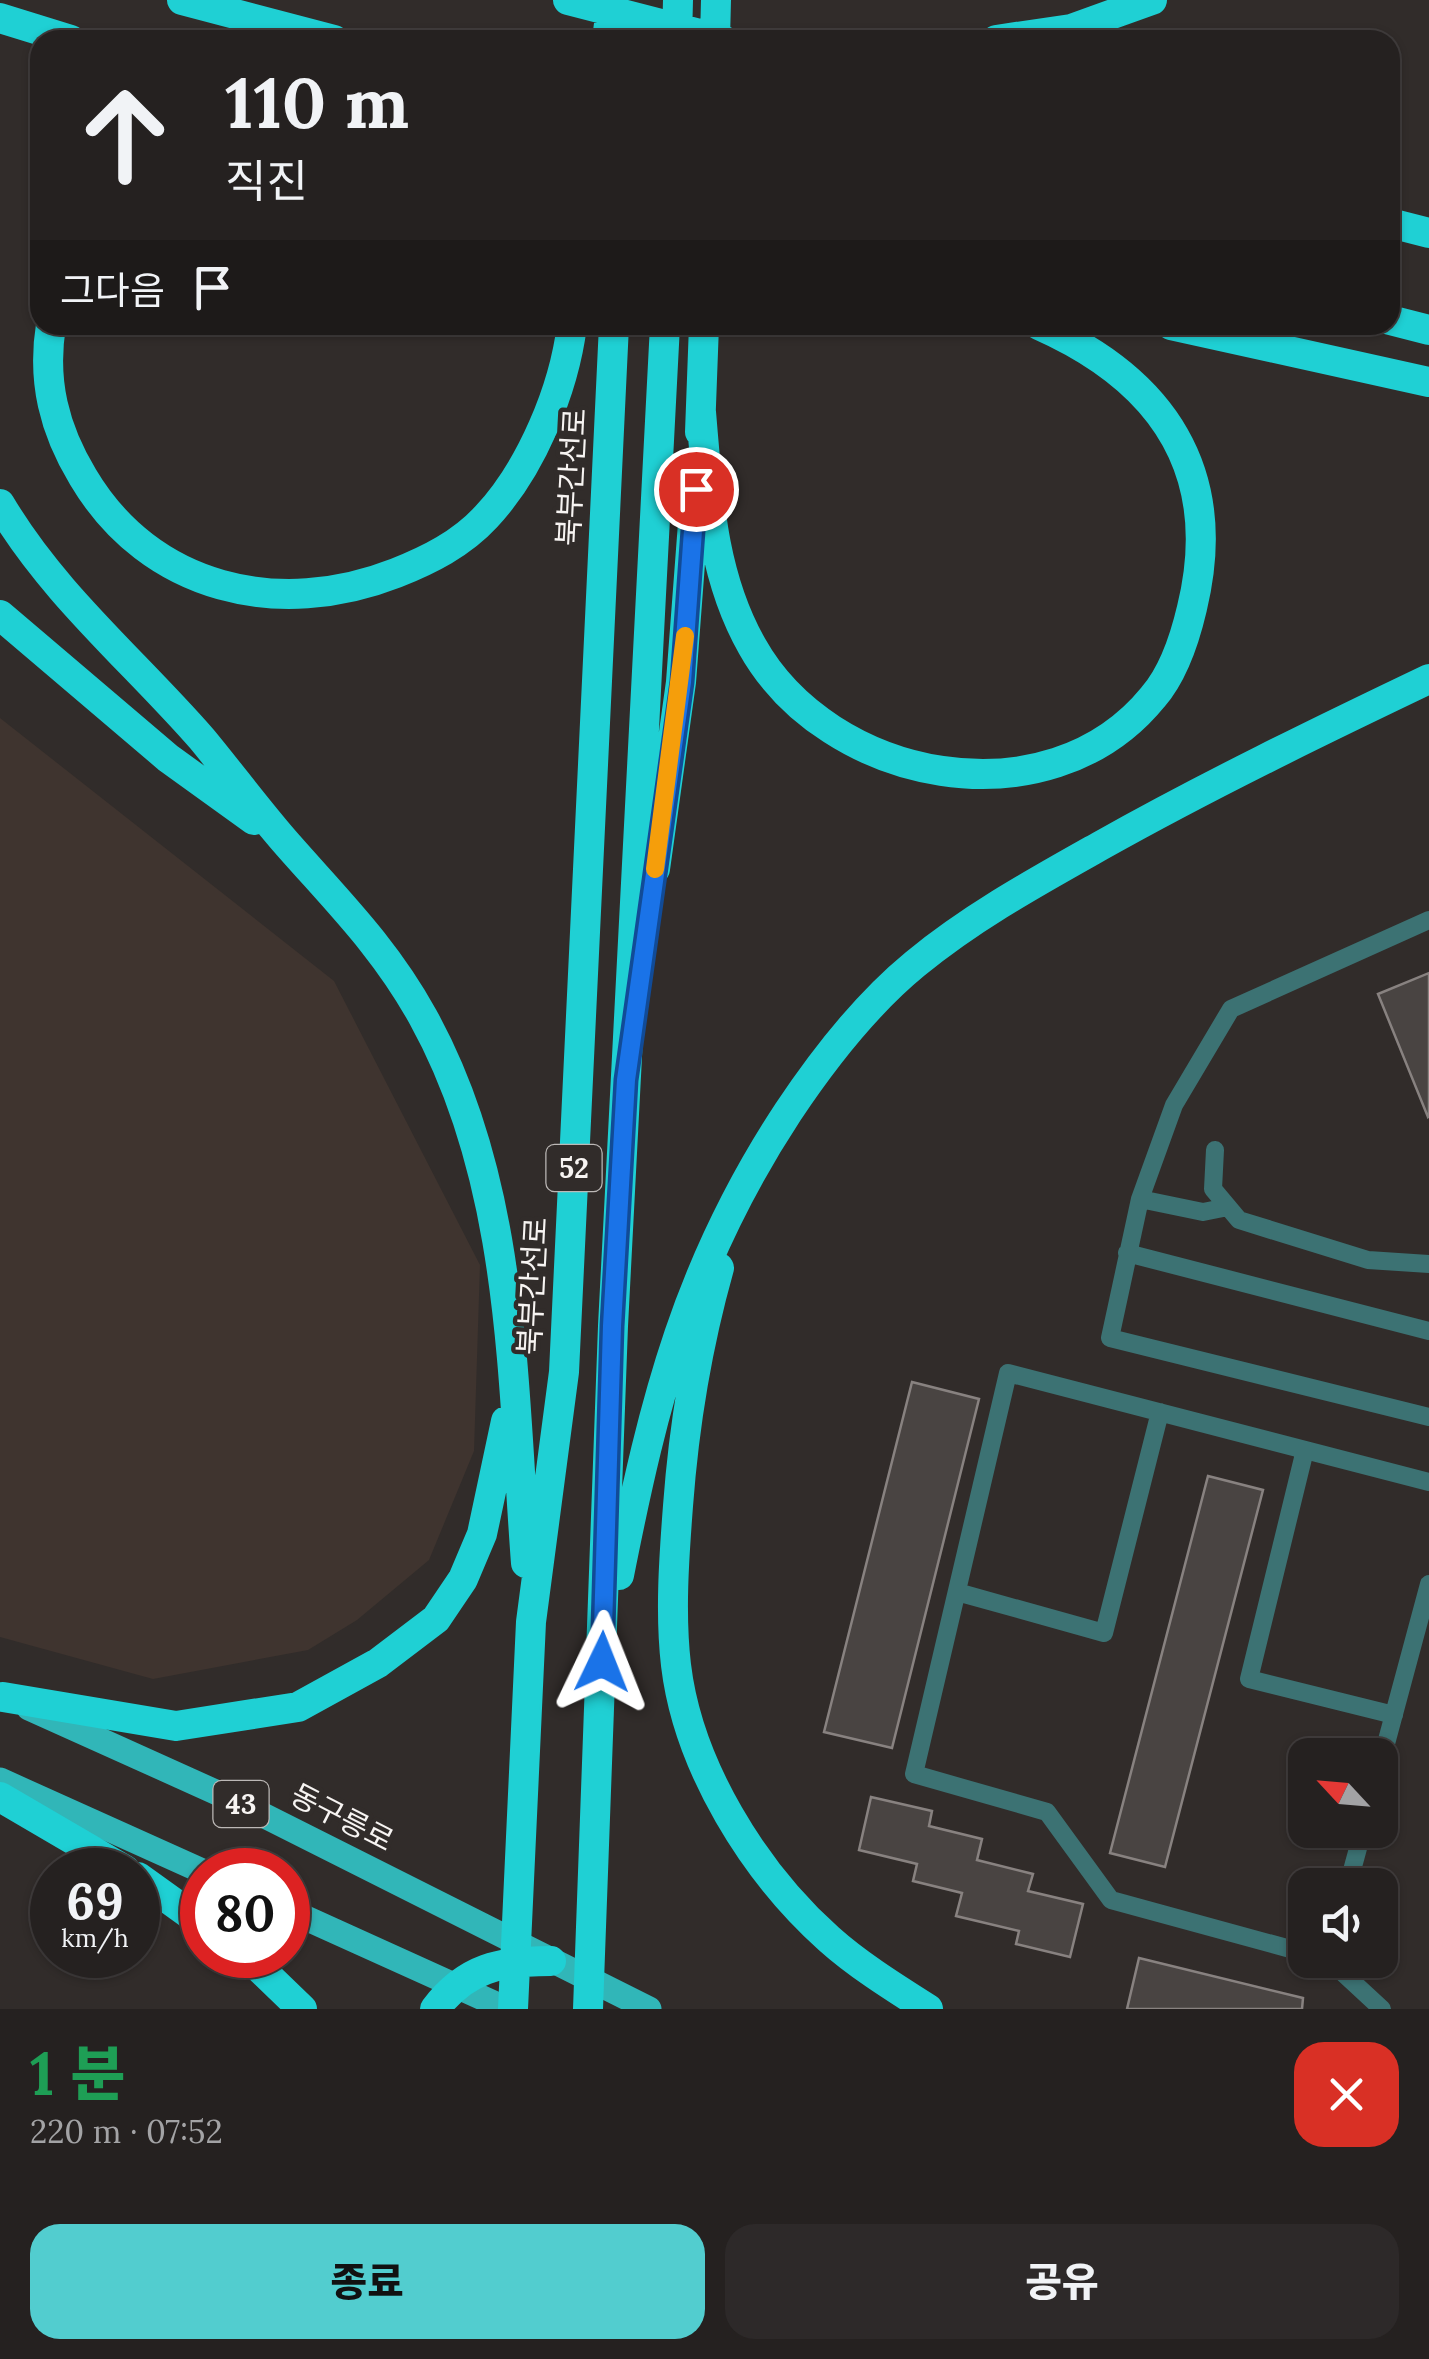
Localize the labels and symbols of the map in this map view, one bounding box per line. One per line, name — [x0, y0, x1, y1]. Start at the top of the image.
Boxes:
street label: 북부간선로 — [548, 407, 594, 547]
pin — [654, 447, 739, 532]
road number: 52 — [546, 1145, 602, 1191]
street label: 북부간선로 — [509, 1216, 555, 1356]
position arrow — [550, 1610, 654, 1714]
north arrow — [1288, 1738, 1398, 1848]
street label: 동구릉로 — [285, 1775, 400, 1859]
road number: 43 — [214, 1781, 268, 1827]
speed limit sign: 80 — [180, 1848, 310, 1978]

